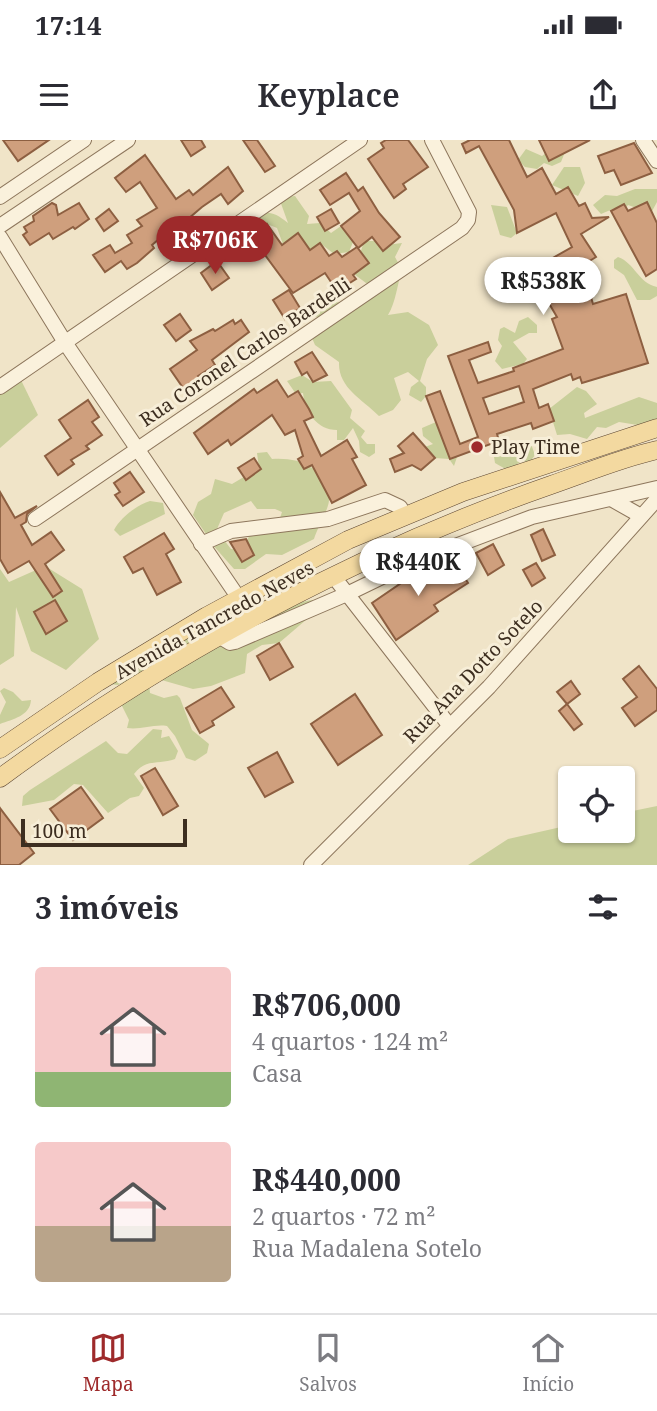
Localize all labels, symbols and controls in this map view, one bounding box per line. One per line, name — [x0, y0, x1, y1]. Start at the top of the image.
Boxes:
text: 17:14 — [35, 7, 102, 43]
text: Keyplace — [257, 73, 400, 116]
icon: menu — [35, 76, 73, 114]
icon: share — [584, 76, 622, 114]
pin: R$706K — [158, 216, 272, 276]
text: R$706K — [172, 223, 258, 255]
pin: R$538K — [486, 258, 600, 317]
text: R$538K — [500, 264, 586, 296]
street label: Rua Coronel Carlos Bardelli — [134, 271, 356, 433]
place label: Play Time — [491, 434, 580, 460]
marker: Play Time — [469, 439, 485, 455]
pin: R$440K — [361, 538, 475, 598]
text: R$440K — [375, 545, 461, 577]
street label: Avenida Tancredo Neves — [110, 554, 318, 686]
street label: Rua Ana Dotto Sotelo — [397, 593, 549, 749]
map controls — [558, 766, 635, 843]
button: locate — [558, 766, 635, 843]
scale bar — [21, 816, 187, 848]
text: 100 m — [32, 818, 87, 844]
text: 3 imóveis — [35, 887, 179, 928]
icon: filters — [584, 888, 622, 926]
text: R$706,000 — [252, 984, 401, 1025]
icon: home — [91, 995, 175, 1079]
text: 4 quartos · 124 m² — [252, 1025, 448, 1057]
text: Casa — [252, 1057, 302, 1089]
text: R$440,000 — [252, 1159, 401, 1200]
icon: home — [91, 1170, 175, 1254]
text: 2 quartos · 72 m² — [252, 1200, 435, 1232]
text: Rua Madalena Sotelo — [252, 1232, 482, 1264]
tab: Mapa — [83, 1329, 134, 1397]
tab: Salvos — [299, 1329, 357, 1397]
tab: Início — [522, 1329, 574, 1397]

